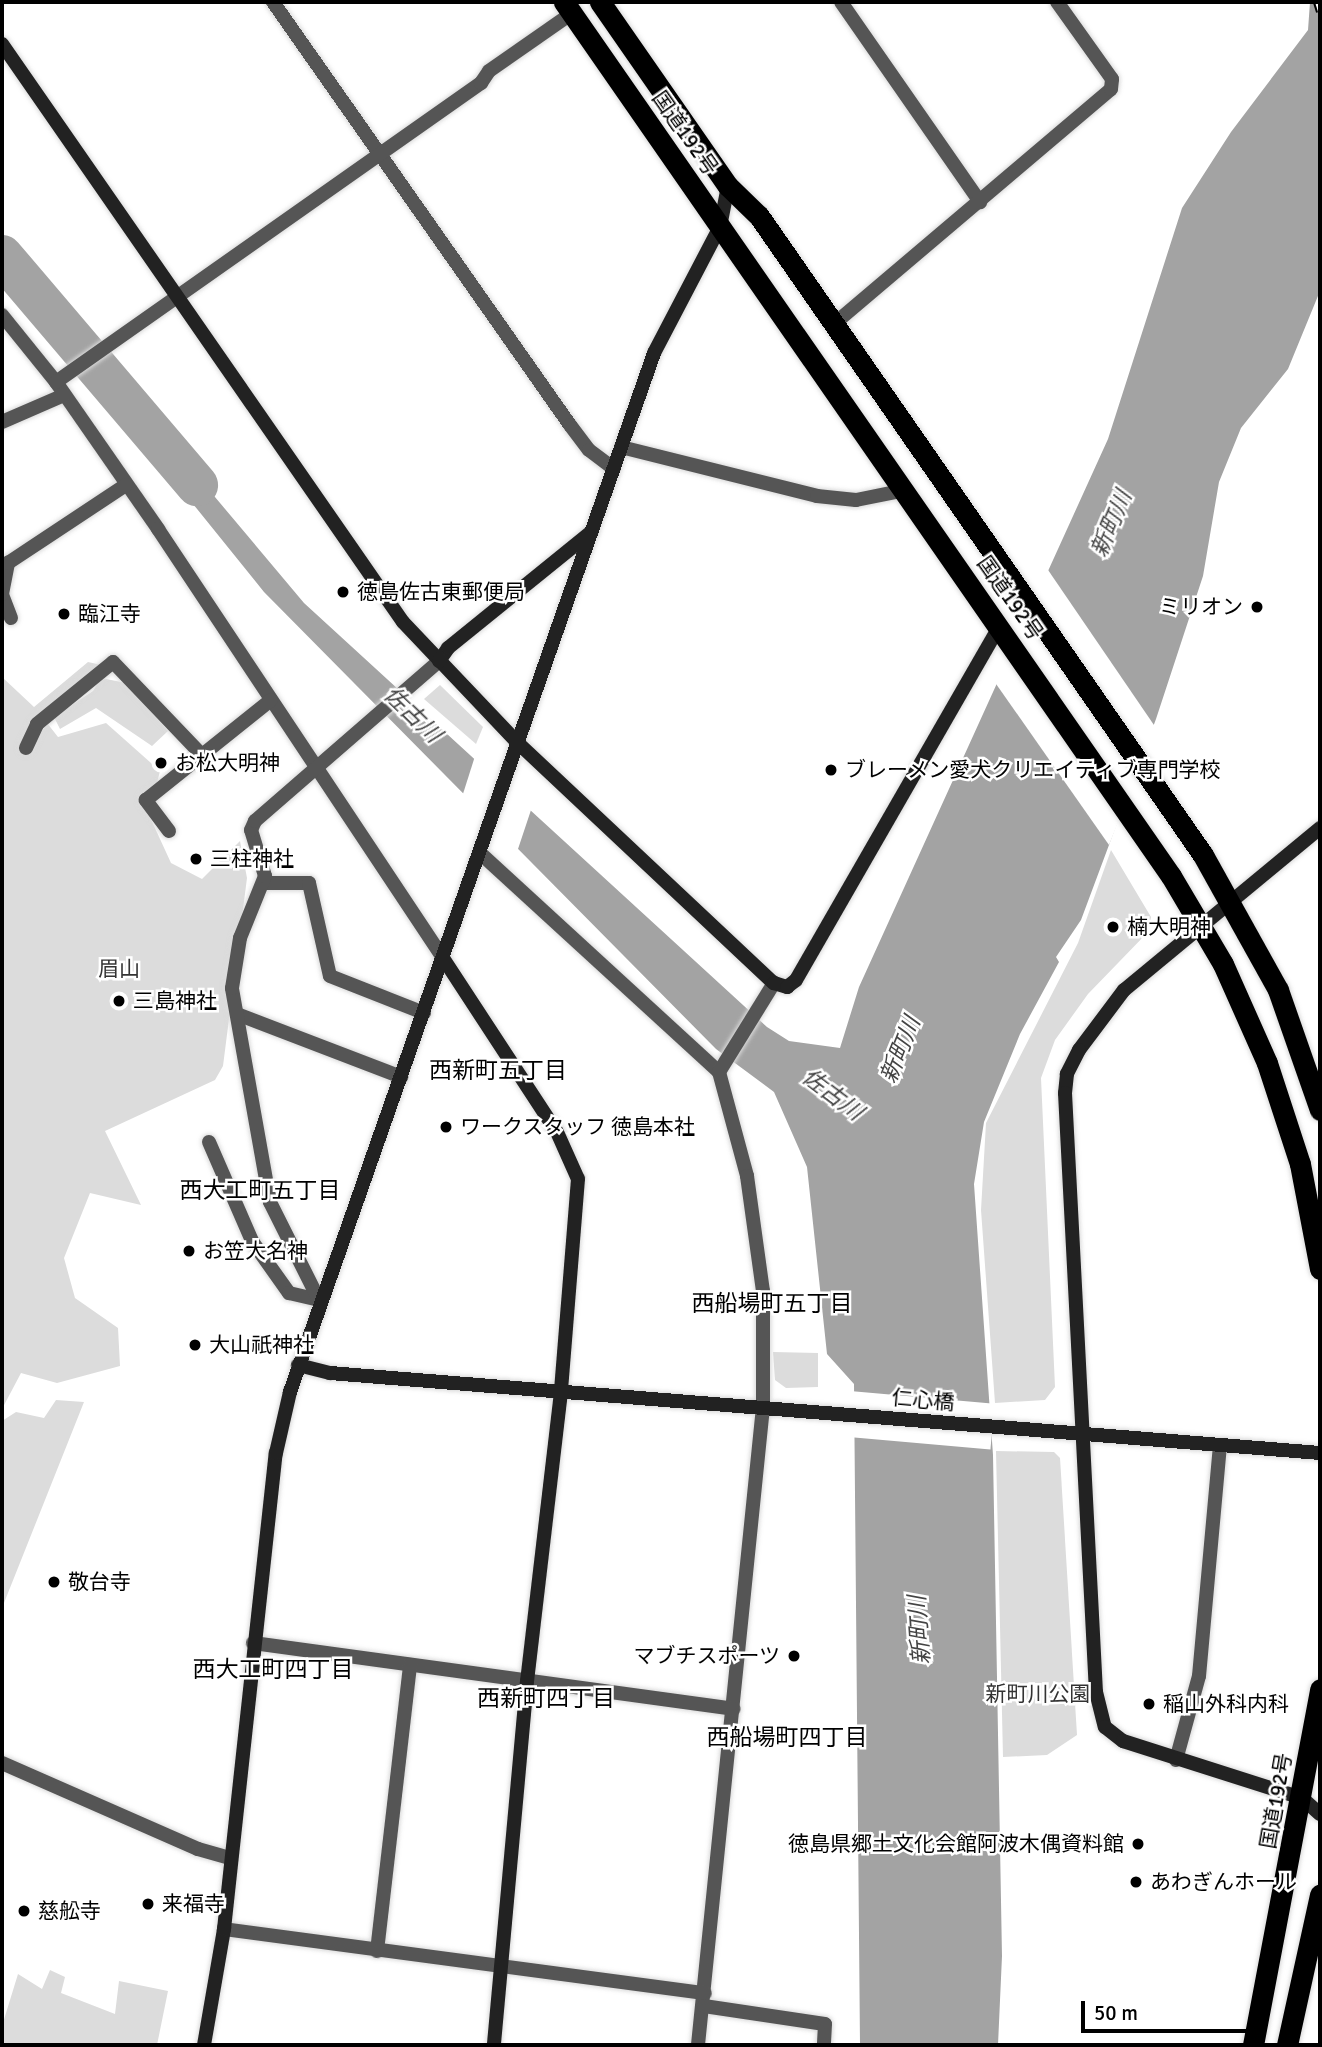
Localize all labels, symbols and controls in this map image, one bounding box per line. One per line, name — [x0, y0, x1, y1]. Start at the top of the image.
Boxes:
street label: 国道192号 — [647, 86, 723, 180]
water label: 新町川 — [1086, 487, 1138, 561]
street label: 国道192号 — [972, 551, 1048, 645]
place label: 徳島佐古東郵便局 — [357, 579, 525, 605]
marker: 徳島佐古東郵便局 — [335, 584, 351, 600]
place label: ミリオン — [1159, 594, 1243, 620]
marker: ミリオン — [1249, 599, 1265, 615]
place label: 臨江寺 — [78, 601, 141, 627]
marker: 臨江寺 — [56, 606, 72, 622]
water label: 佐古川 — [378, 681, 446, 749]
place label: お松大明神 — [175, 750, 280, 776]
marker: お松大明神 — [153, 755, 169, 771]
place label: ブレーメン愛犬クリエイティブ専門学校 — [845, 757, 1223, 783]
marker: ブレーメン愛犬クリエイティブ専門学校 — [823, 762, 839, 778]
place label: 三柱神社 — [210, 846, 294, 872]
marker: 三柱神社 — [188, 851, 204, 867]
place label: 楠大明神 — [1127, 914, 1211, 940]
marker: 楠大明神 — [1105, 919, 1121, 935]
park label: 眉山 — [98, 956, 140, 982]
place label: 三島神社 — [133, 988, 217, 1014]
marker: 三島神社 — [111, 993, 127, 1009]
water label: 新町川 — [875, 1013, 927, 1087]
district label: 西新町五丁目 — [429, 1057, 567, 1085]
water label: 佐古川 — [796, 1063, 868, 1127]
place label: ワークスタッフ 徳島本社 — [460, 1114, 696, 1140]
marker: ワークスタッフ 徳島本社 — [438, 1119, 454, 1135]
district label: 西大工町五丁目 — [180, 1177, 340, 1205]
place label: お笠大名神 — [203, 1238, 308, 1264]
marker: お笠大名神 — [181, 1243, 197, 1259]
district label: 西船場町五丁目 — [692, 1290, 852, 1318]
place label: 大山祇神社 — [209, 1332, 314, 1358]
marker: 大山祇神社 — [187, 1337, 203, 1353]
street label: 仁心橋 — [891, 1385, 955, 1415]
place label: 敬台寺 — [68, 1569, 131, 1595]
marker: 敬台寺 — [46, 1574, 62, 1590]
water label: 新町川 — [904, 1595, 936, 1665]
place label: マブチスポーツ — [633, 1643, 780, 1669]
marker: マブチスポーツ — [786, 1648, 802, 1664]
district label: 西大工町四丁目 — [193, 1656, 353, 1684]
park label: 新町川公園 — [986, 1681, 1090, 1707]
district label: 西新町四丁目 — [477, 1685, 615, 1713]
place label: 稲山外科内科 — [1163, 1691, 1289, 1717]
marker: 稲山外科内科 — [1141, 1696, 1157, 1712]
district label: 西船場町四丁目 — [707, 1724, 867, 1752]
street label: 国道192号 — [1255, 1751, 1297, 1851]
place label: 徳島県郷土文化会館阿波木偶資料館 — [788, 1831, 1124, 1857]
marker: 徳島県郷土文化会館阿波木偶資料館 — [1130, 1836, 1146, 1852]
place label: あわぎんホール — [1150, 1869, 1297, 1895]
marker: あわぎんホール — [1128, 1874, 1144, 1890]
place label: 来福寺 — [162, 1891, 225, 1917]
marker: 来福寺 — [140, 1896, 156, 1912]
place label: 慈舩寺 — [38, 1898, 101, 1924]
marker: 慈舩寺 — [16, 1903, 32, 1919]
scale bar — [1084, 1988, 1261, 2032]
text: 50 m — [1094, 2000, 1138, 2026]

